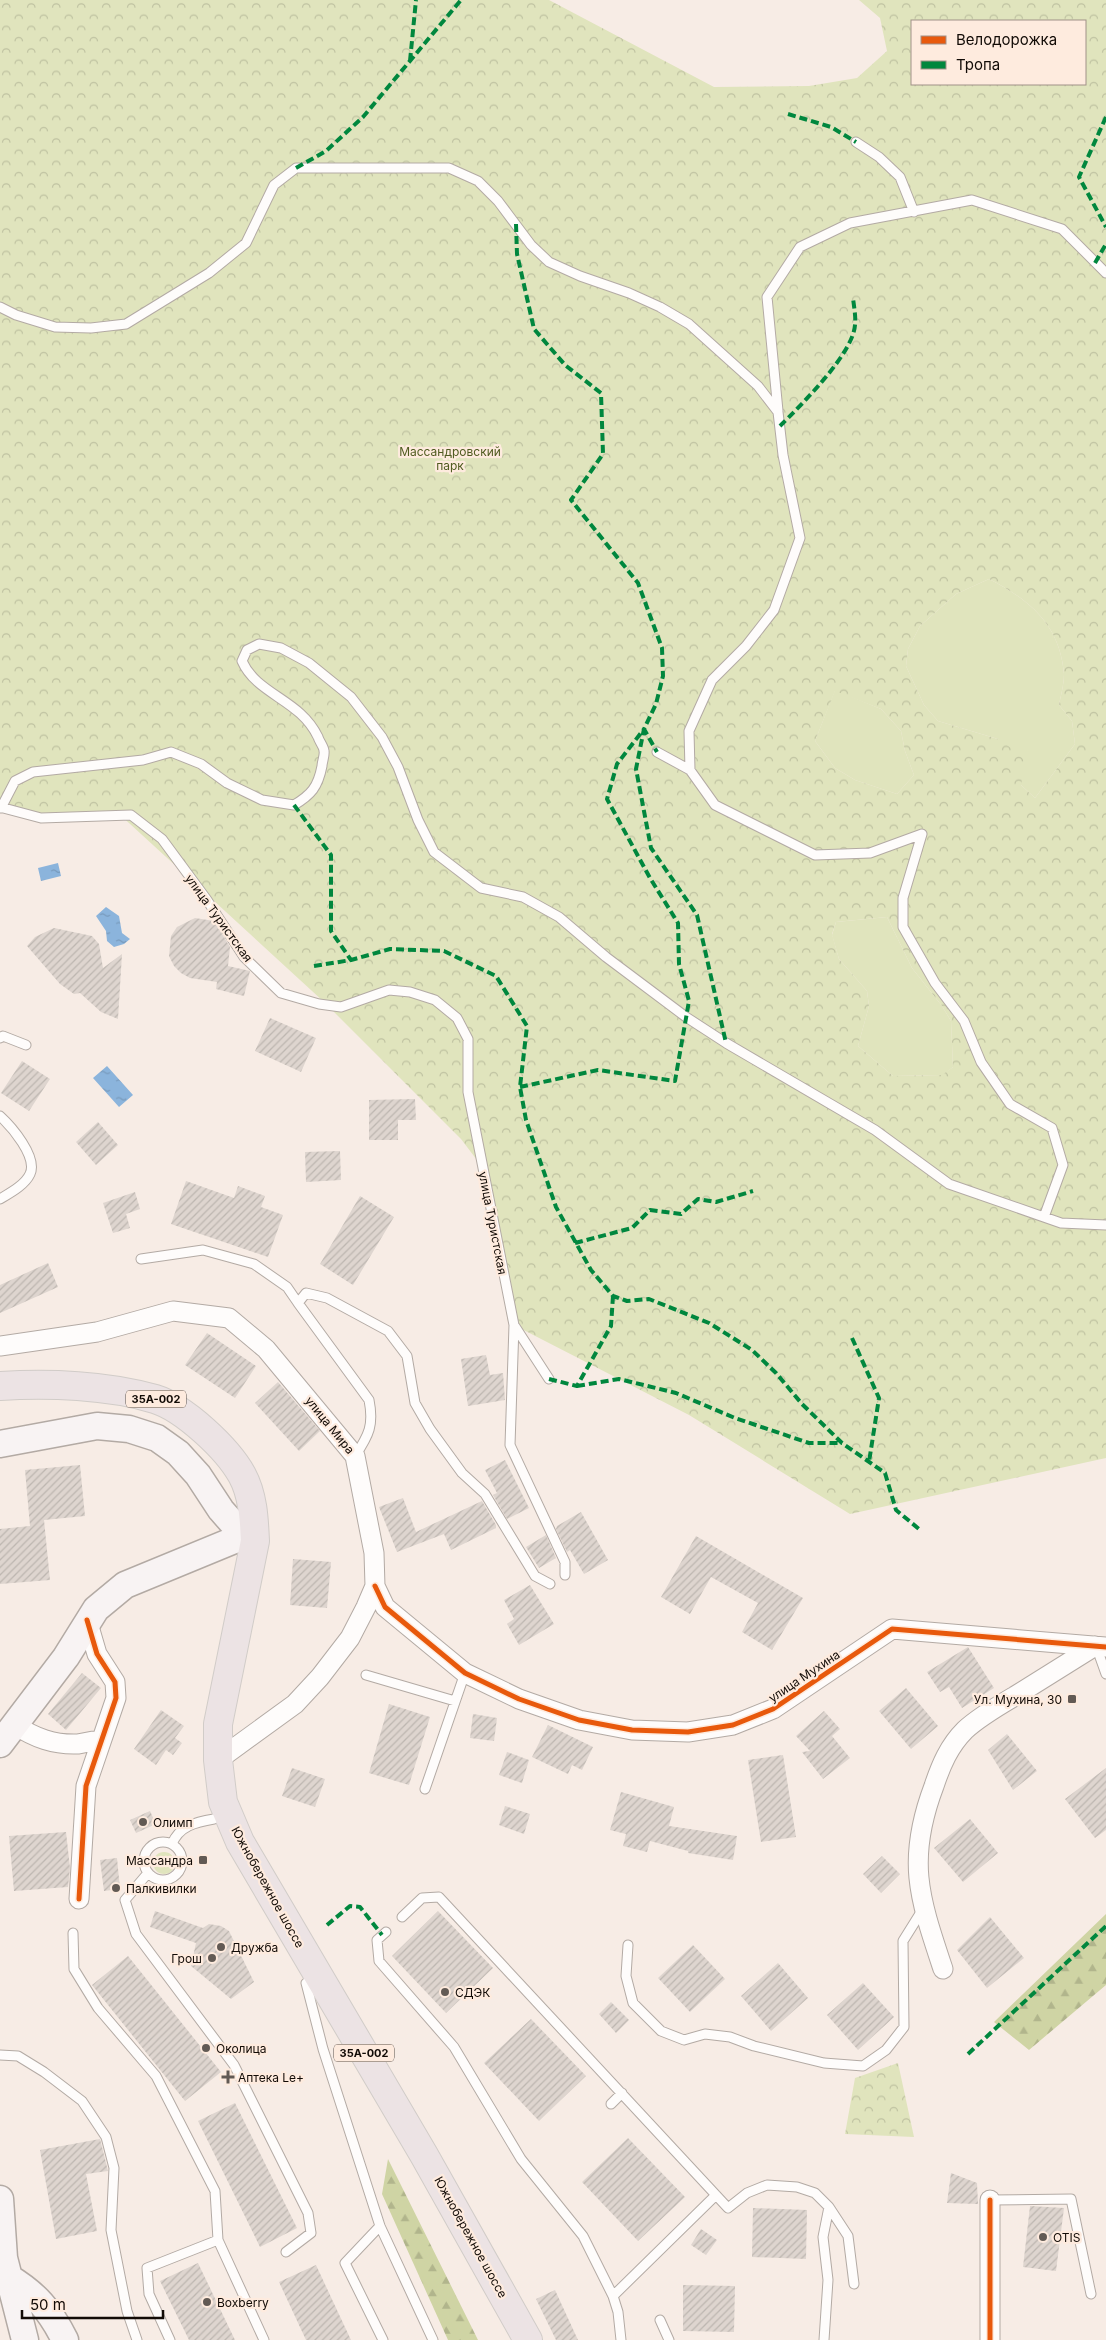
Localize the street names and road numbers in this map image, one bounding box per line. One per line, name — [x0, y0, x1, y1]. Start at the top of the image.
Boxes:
street label: улица Туристская — [182, 871, 256, 965]
street label: улица Туристская — [476, 1170, 510, 1276]
road number: 35А-002 — [126, 1390, 186, 1408]
street label: улица Мира — [302, 1393, 358, 1457]
street label: улица Мухина — [766, 1647, 842, 1705]
street label: Южнобережное шоссе — [228, 1824, 308, 1950]
road number: 35А-002 — [334, 2045, 394, 2062]
street label: Южнобережное шоссе — [431, 2174, 511, 2300]

